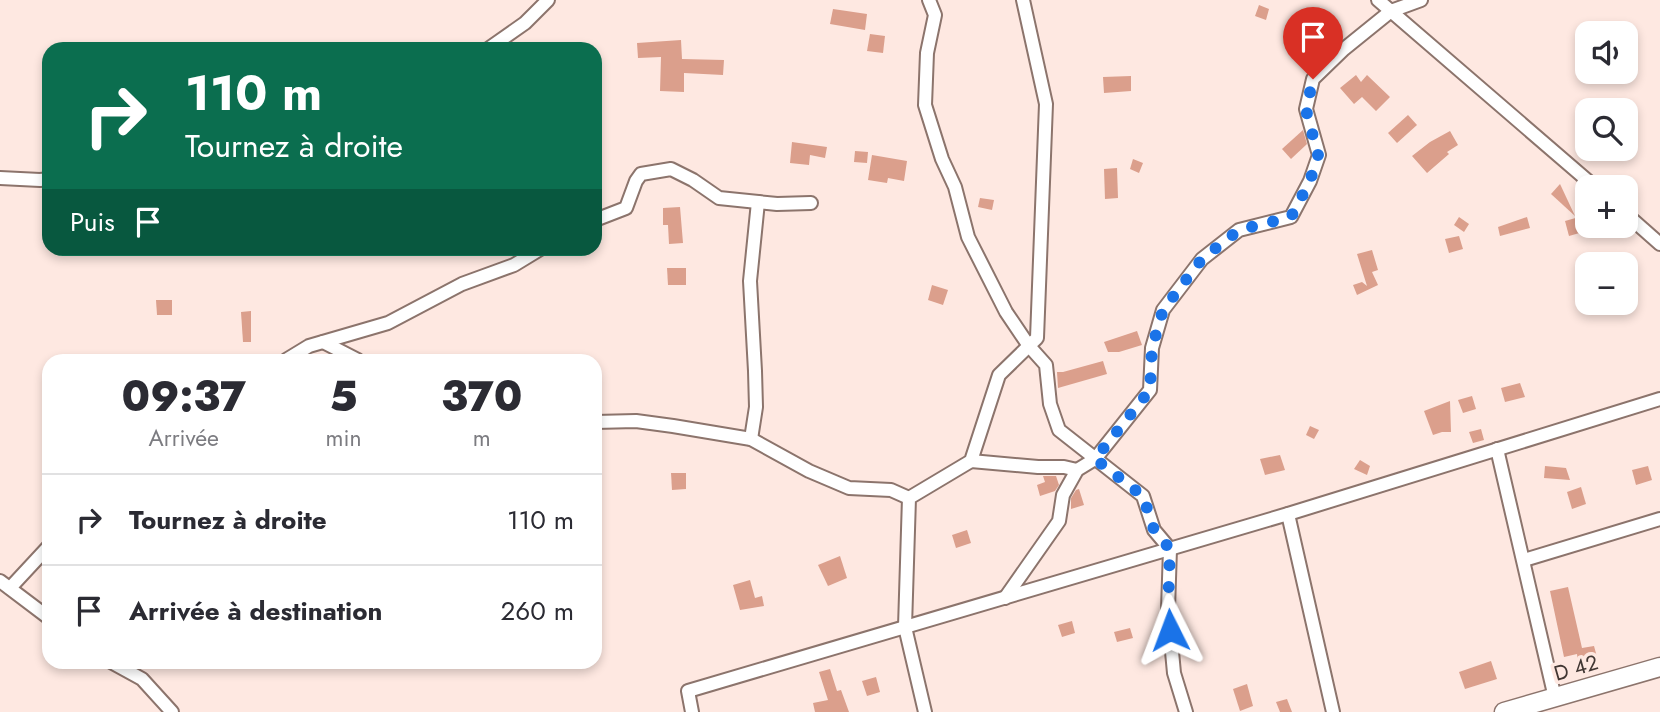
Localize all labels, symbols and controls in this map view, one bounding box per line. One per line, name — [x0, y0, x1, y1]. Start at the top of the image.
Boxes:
pin — [1283, 7, 1343, 79]
icon: arrive — [1294, 18, 1332, 56]
map controls — [1575, 21, 1638, 315]
button: sound — [1575, 21, 1638, 84]
text: 110 m — [185, 58, 322, 128]
icon: right — [70, 70, 161, 161]
button: search — [1575, 98, 1638, 161]
text: Tournez à droite — [185, 123, 403, 169]
button: + — [1575, 175, 1638, 238]
text: Puis — [70, 203, 115, 241]
icon: arrive — [129, 203, 167, 241]
button: − — [1575, 252, 1638, 315]
text: 09:37 — [122, 366, 246, 427]
text: 5 — [329, 366, 358, 427]
text: 370 — [441, 366, 522, 427]
text: Arrivée — [149, 421, 219, 455]
text: min — [326, 421, 362, 455]
text: m — [473, 421, 491, 455]
icon: right — [70, 501, 108, 539]
text: Tournez à droite — [129, 501, 327, 539]
text: 110 m — [507, 501, 574, 539]
icon: arrive — [70, 592, 108, 630]
text: Arrivée à destination — [129, 592, 382, 630]
text: 260 m — [501, 592, 574, 630]
position arrow — [1133, 593, 1207, 667]
street label: D 42 — [1550, 647, 1602, 689]

